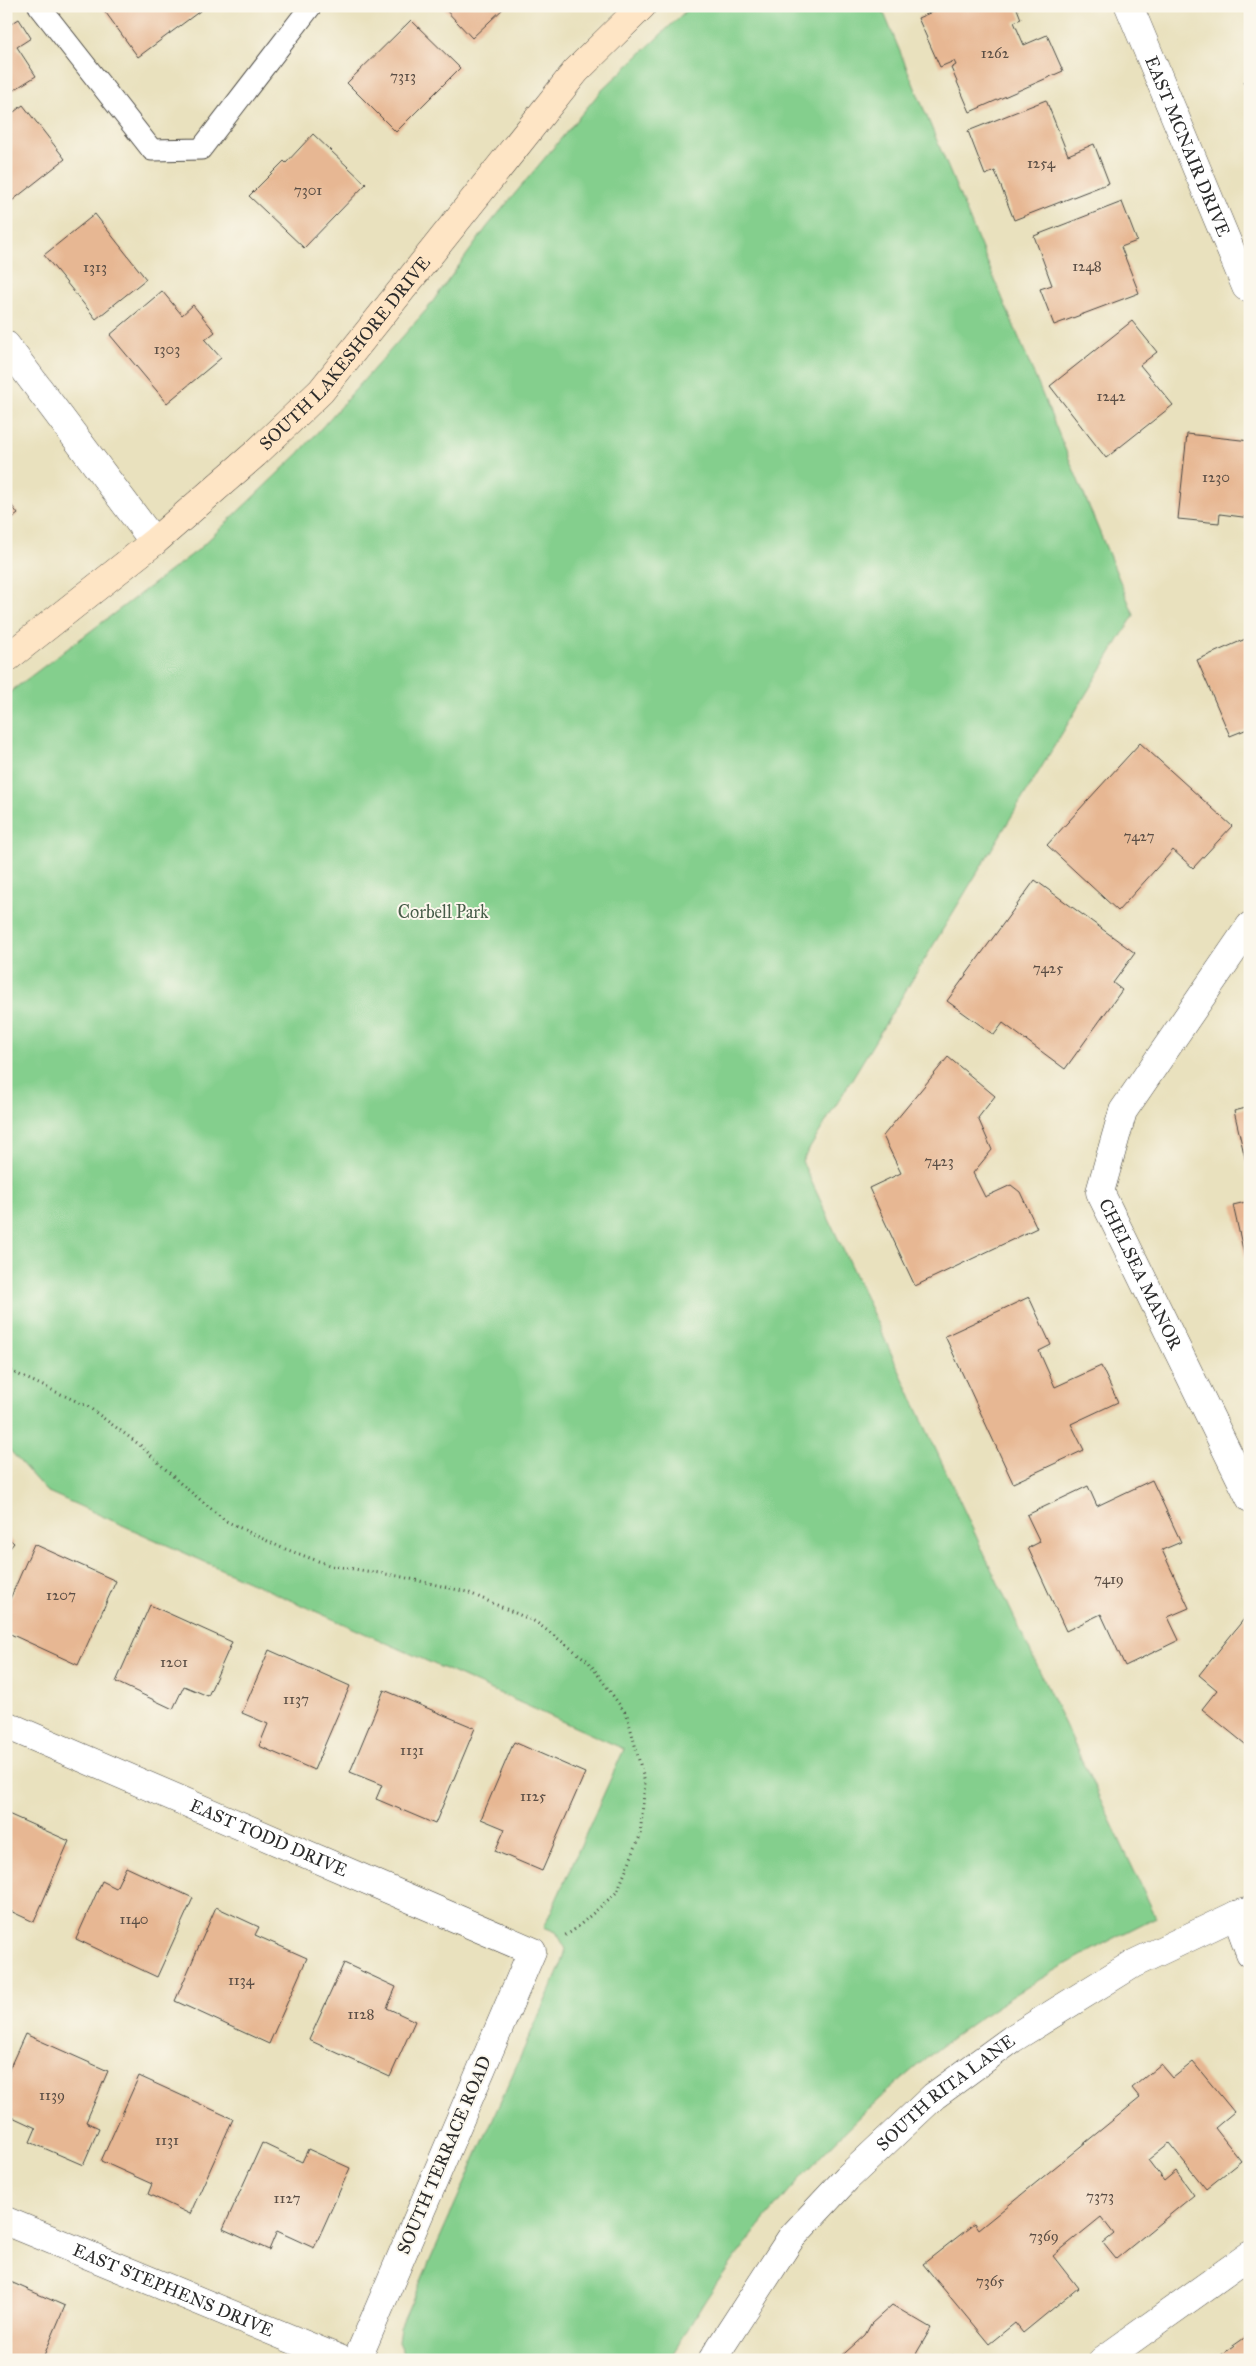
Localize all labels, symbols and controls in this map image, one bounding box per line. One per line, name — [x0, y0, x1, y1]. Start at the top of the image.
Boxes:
house number: 1262 — [981, 44, 1010, 62]
street label: EAST MCNAIR DRIVE — [1140, 53, 1235, 240]
house number: 7313 — [390, 67, 416, 85]
house number: 1254 — [1027, 154, 1056, 172]
house number: 7301 — [294, 181, 322, 199]
street label: SOUTH LAKESHORE DRIVE — [255, 252, 435, 455]
house number: 1248 — [1072, 257, 1102, 275]
house number: 1313 — [83, 258, 107, 276]
house number: 1303 — [154, 340, 180, 358]
house number: 1242 — [1096, 387, 1126, 405]
house number: 1230 — [1202, 468, 1230, 486]
house number: 7427 — [1123, 827, 1155, 845]
park label: Corbell Park — [398, 901, 489, 923]
house number: 7425 — [1033, 959, 1063, 977]
house number: 7423 — [924, 1152, 954, 1170]
street label: CHELSEA MANOR — [1094, 1195, 1187, 1354]
house number: 7419 — [1094, 1570, 1124, 1588]
house number: 1207 — [46, 1586, 76, 1604]
house number: 1201 — [160, 1653, 188, 1671]
house number: 1137 — [283, 1690, 309, 1708]
house number: 1131 — [400, 1741, 424, 1759]
house number: 1125 — [520, 1787, 546, 1805]
street label: EAST TODD DRIVE — [187, 1794, 351, 1881]
house number: 1140 — [120, 1910, 148, 1928]
house number: 1134 — [228, 1971, 255, 1989]
house number: 1128 — [347, 2005, 375, 2023]
street label: SOUTH RITA LANE — [872, 2030, 1019, 2156]
street label: SOUTH TERRACE ROAD — [392, 2053, 496, 2257]
house number: 1139 — [39, 2086, 65, 2104]
house number: 1131 — [155, 2131, 179, 2149]
house number: 7373 — [1086, 2187, 1114, 2205]
house number: 1127 — [274, 2189, 300, 2207]
house number: 7369 — [1029, 2227, 1059, 2245]
street label: EAST STEPHENS DRIVE — [70, 2239, 277, 2342]
house number: 7365 — [976, 2272, 1004, 2290]

